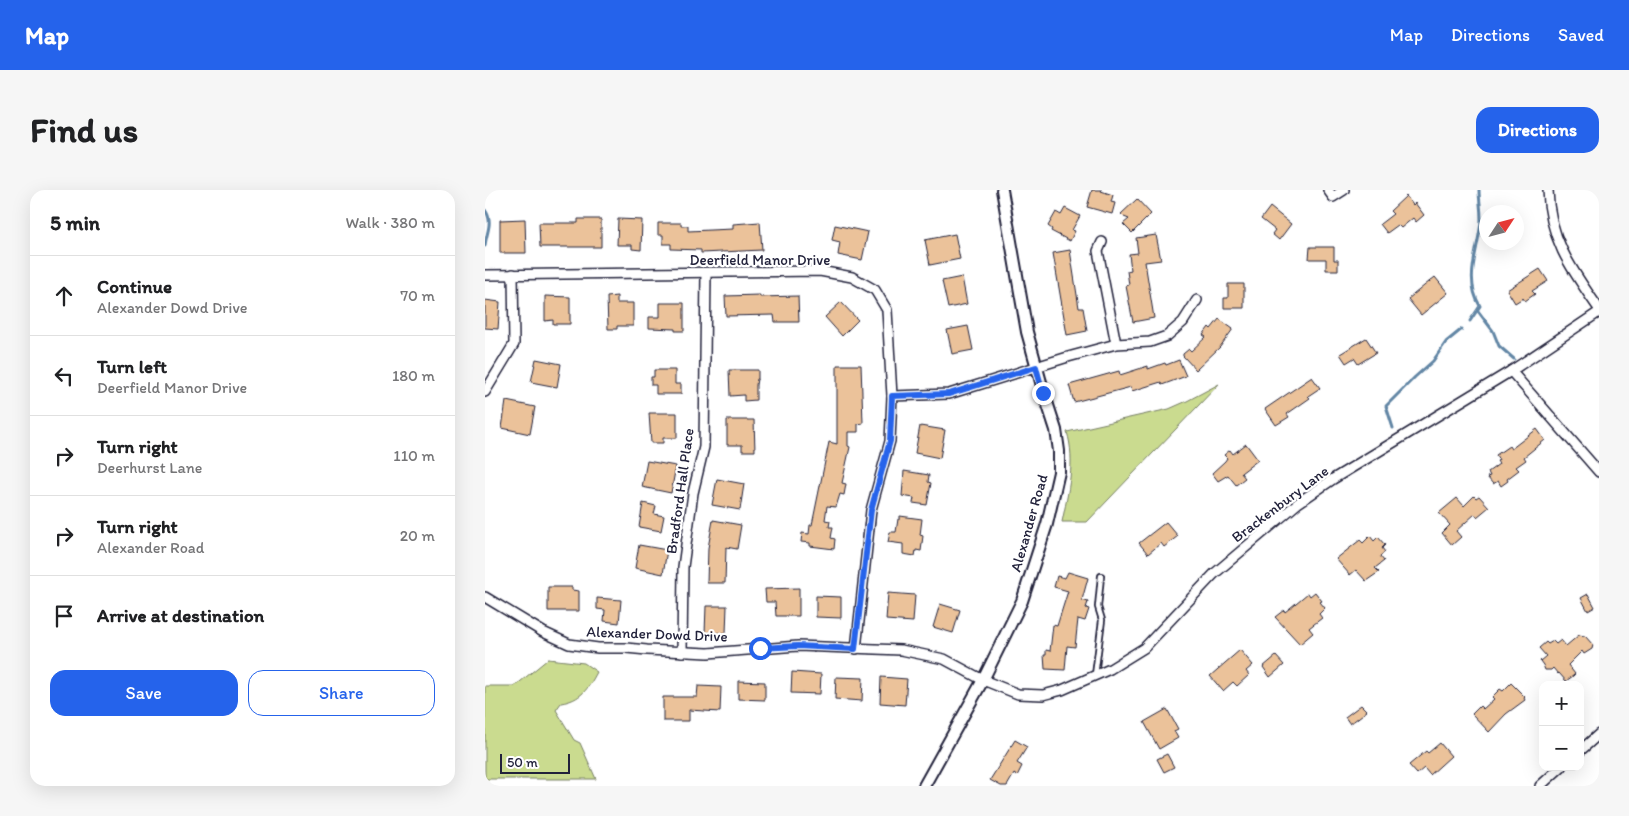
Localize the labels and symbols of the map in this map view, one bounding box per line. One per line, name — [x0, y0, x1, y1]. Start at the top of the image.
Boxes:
north arrow — [1479, 205, 1524, 250]
street label: Deerfield Manor Drive — [690, 251, 830, 269]
route end — [1032, 382, 1055, 405]
street label: Bradford Hall Place — [662, 427, 698, 555]
street label: Brackenbury Lane — [1228, 462, 1332, 546]
street label: Alexander Road — [1006, 472, 1052, 574]
street label: Alexander Dowd Drive — [586, 623, 728, 645]
route start — [749, 637, 772, 660]
scale bar — [500, 751, 570, 774]

